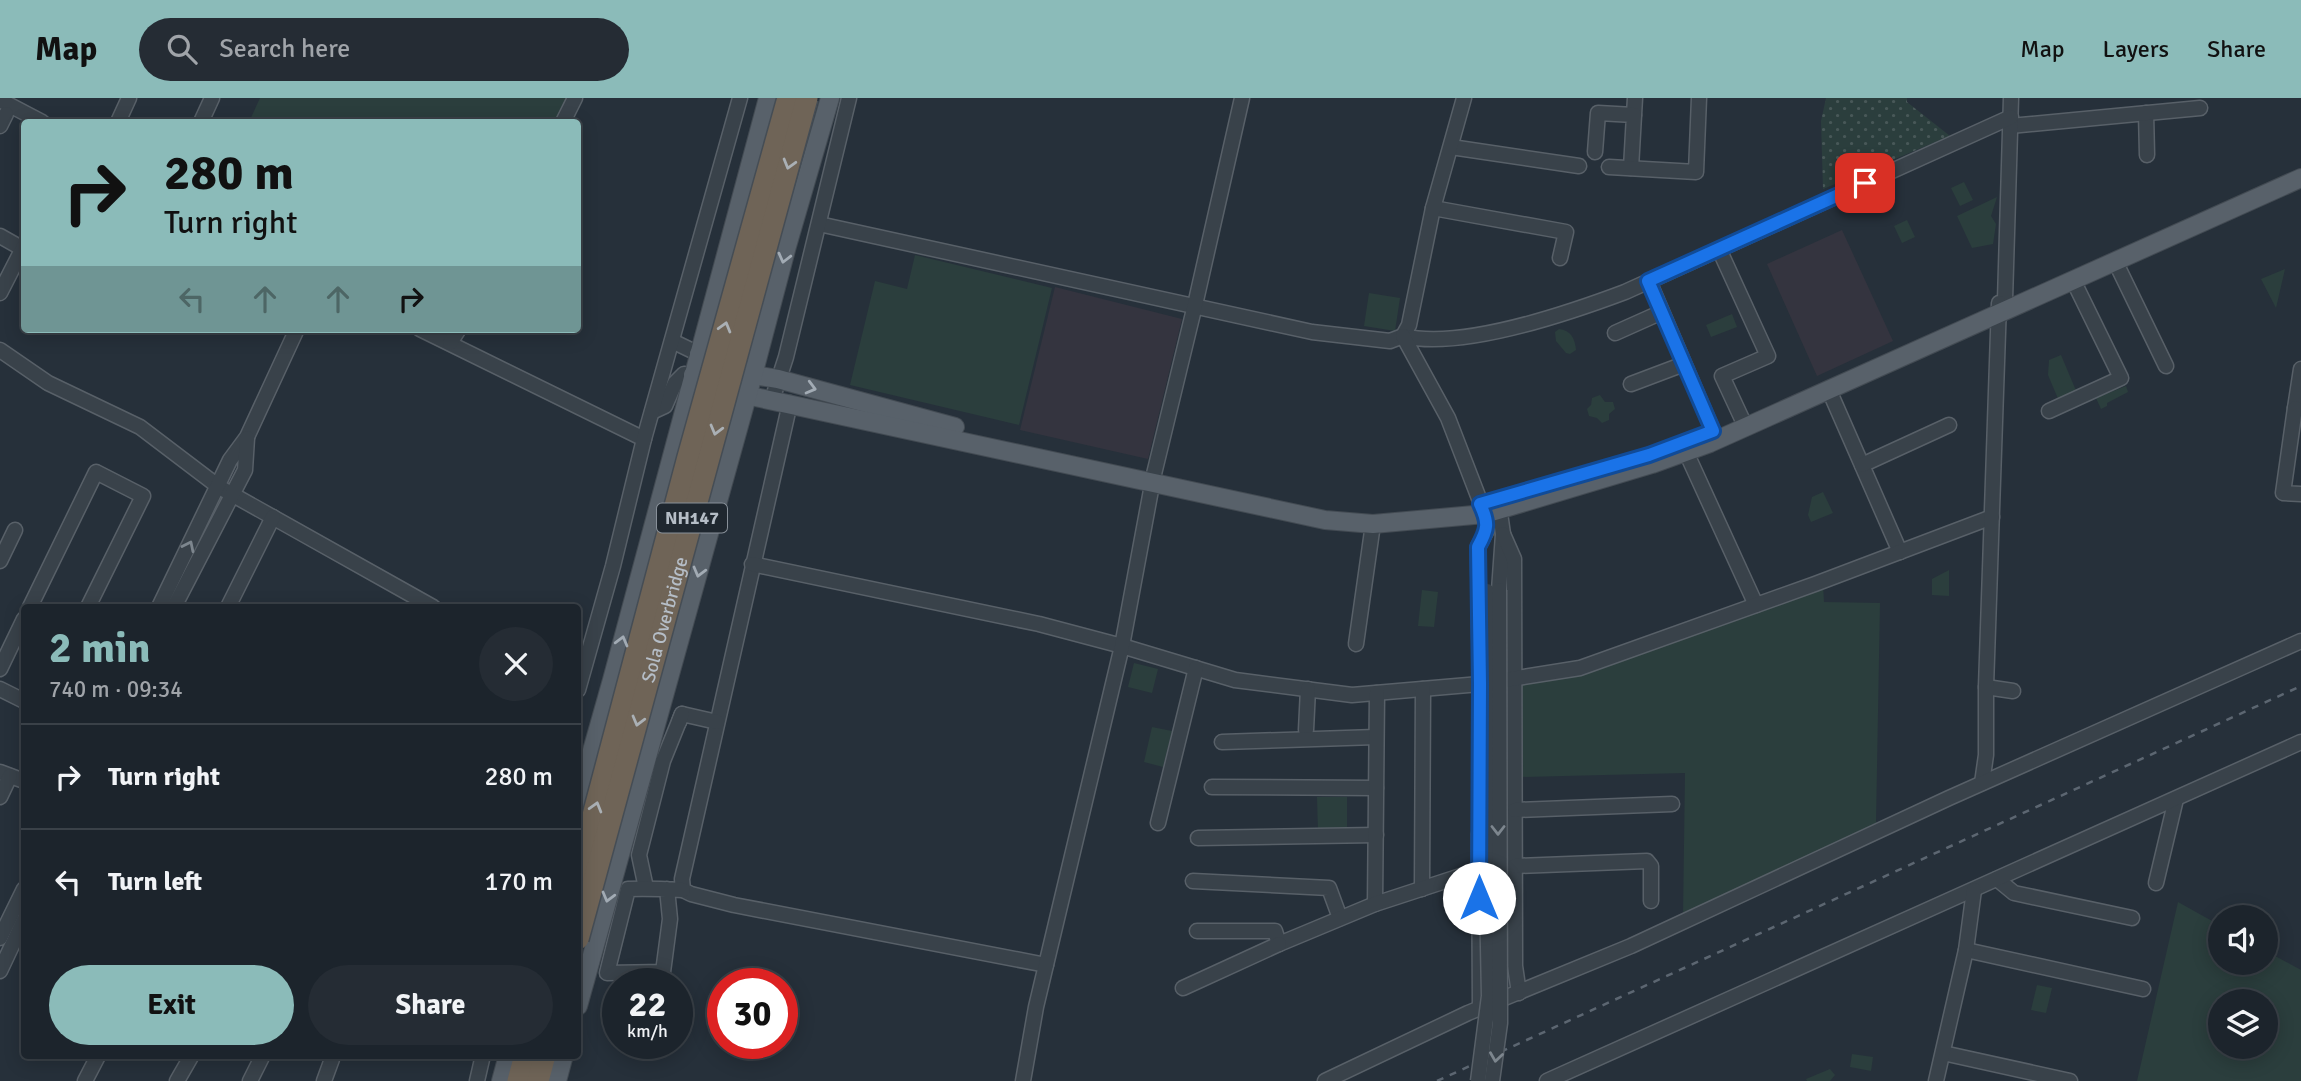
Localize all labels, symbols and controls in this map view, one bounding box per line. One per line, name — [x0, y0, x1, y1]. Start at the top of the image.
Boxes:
search box — [139, 18, 629, 81]
text: Map — [35, 29, 97, 70]
icon: search — [163, 30, 201, 68]
text: Search here — [219, 33, 350, 65]
text: Map — [2020, 34, 2065, 64]
text: Layers — [2103, 34, 2169, 64]
text: Share — [2207, 34, 2266, 64]
text: 280 m — [164, 143, 294, 203]
icon: right — [49, 147, 140, 238]
pin — [1835, 153, 1895, 213]
one-way arrow — [783, 157, 797, 169]
icon: arrive — [1846, 164, 1884, 202]
text: Turn right — [164, 203, 297, 242]
one-way arrow — [777, 251, 792, 263]
icon: left — [173, 280, 211, 318]
icon: ahead — [246, 280, 284, 318]
icon: ahead — [319, 280, 357, 318]
icon: right — [392, 280, 430, 318]
one-way arrow — [716, 321, 731, 333]
one-way arrow — [805, 380, 817, 394]
one-way arrow — [709, 424, 724, 436]
road number: NH147 — [657, 504, 727, 532]
one-way arrow — [181, 541, 195, 553]
street label: Sola Overbridge — [636, 554, 694, 685]
one-way arrow — [693, 566, 707, 578]
text: 2 min — [49, 623, 150, 674]
button: close — [479, 627, 553, 701]
one-way arrow — [614, 635, 629, 647]
text: 740 m · 09:34 — [49, 675, 183, 704]
one-way arrow — [632, 715, 646, 727]
icon: right — [49, 758, 87, 796]
text: Turn right — [108, 761, 220, 793]
text: 280 m — [484, 761, 553, 793]
one-way arrow — [588, 801, 602, 813]
one-way arrow — [1490, 825, 1506, 836]
position arrow — [1442, 861, 1516, 935]
icon: left — [49, 863, 87, 901]
text: Turn left — [108, 866, 202, 898]
text: 170 m — [484, 866, 553, 898]
one-way arrow — [601, 890, 616, 902]
map controls — [2208, 905, 2278, 1059]
button: sound — [2208, 905, 2278, 975]
button: Exit — [49, 965, 294, 1045]
button: Share — [308, 965, 553, 1045]
speed limit sign: 30 — [707, 968, 798, 1059]
text: 22 — [629, 983, 666, 1026]
button: layers — [2208, 989, 2278, 1059]
text: km/h — [627, 1020, 668, 1042]
one-way arrow — [1488, 1051, 1503, 1063]

